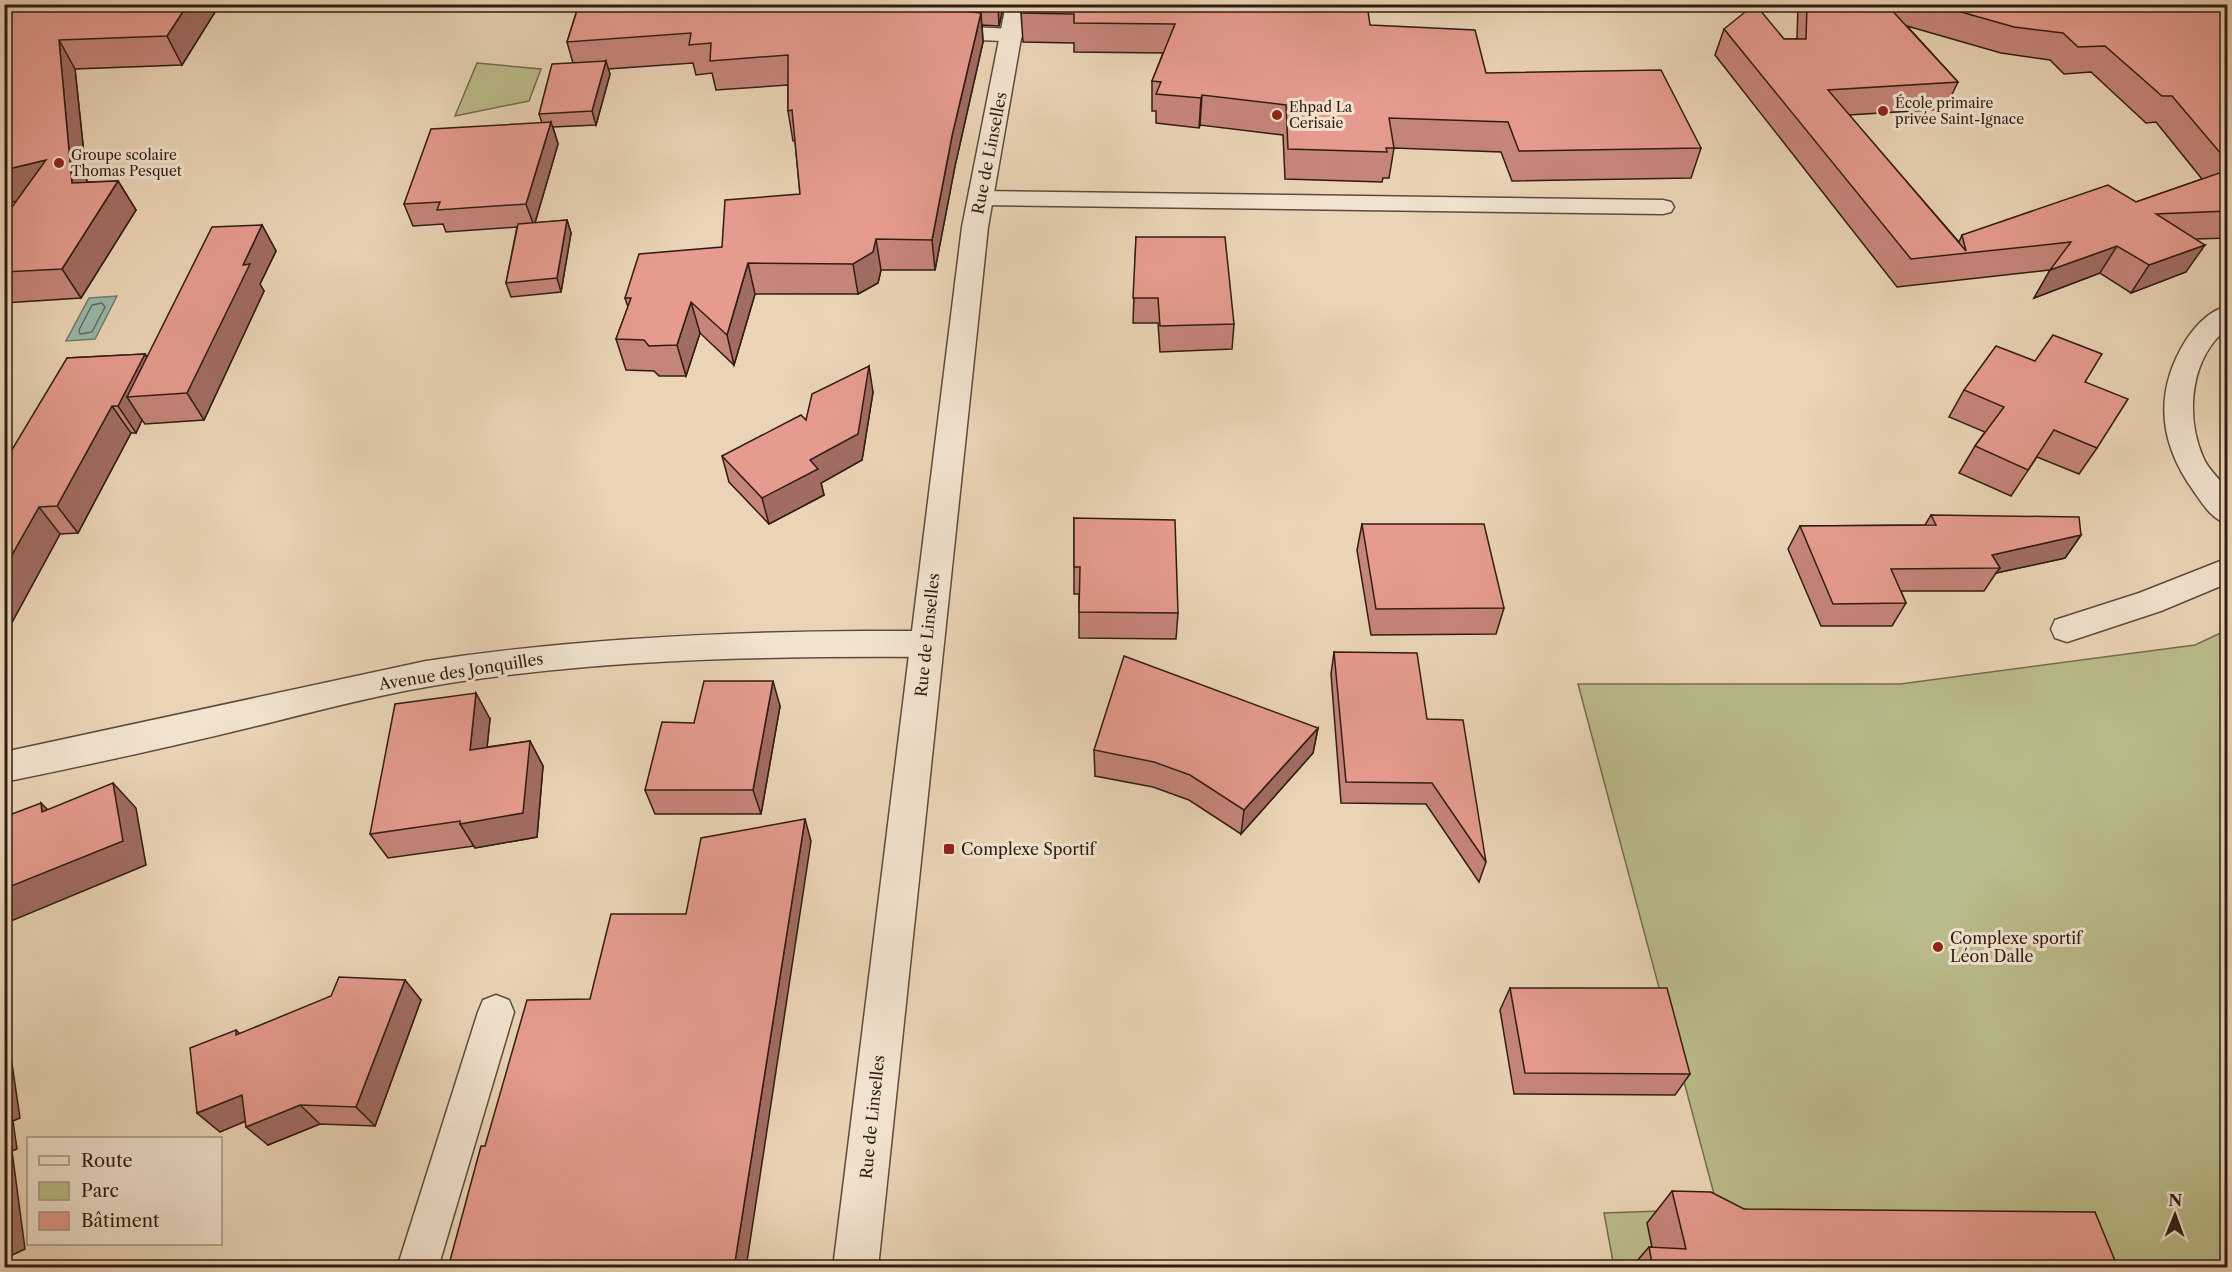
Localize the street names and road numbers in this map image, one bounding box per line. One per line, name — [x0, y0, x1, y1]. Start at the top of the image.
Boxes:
street label: Rue de Linselles — [967, 90, 1011, 216]
street label: Rue de Linselles — [911, 572, 943, 698]
street label: Avenue des Jonquilles — [376, 648, 545, 694]
street label: Rue de Linselles — [856, 1054, 888, 1180]

